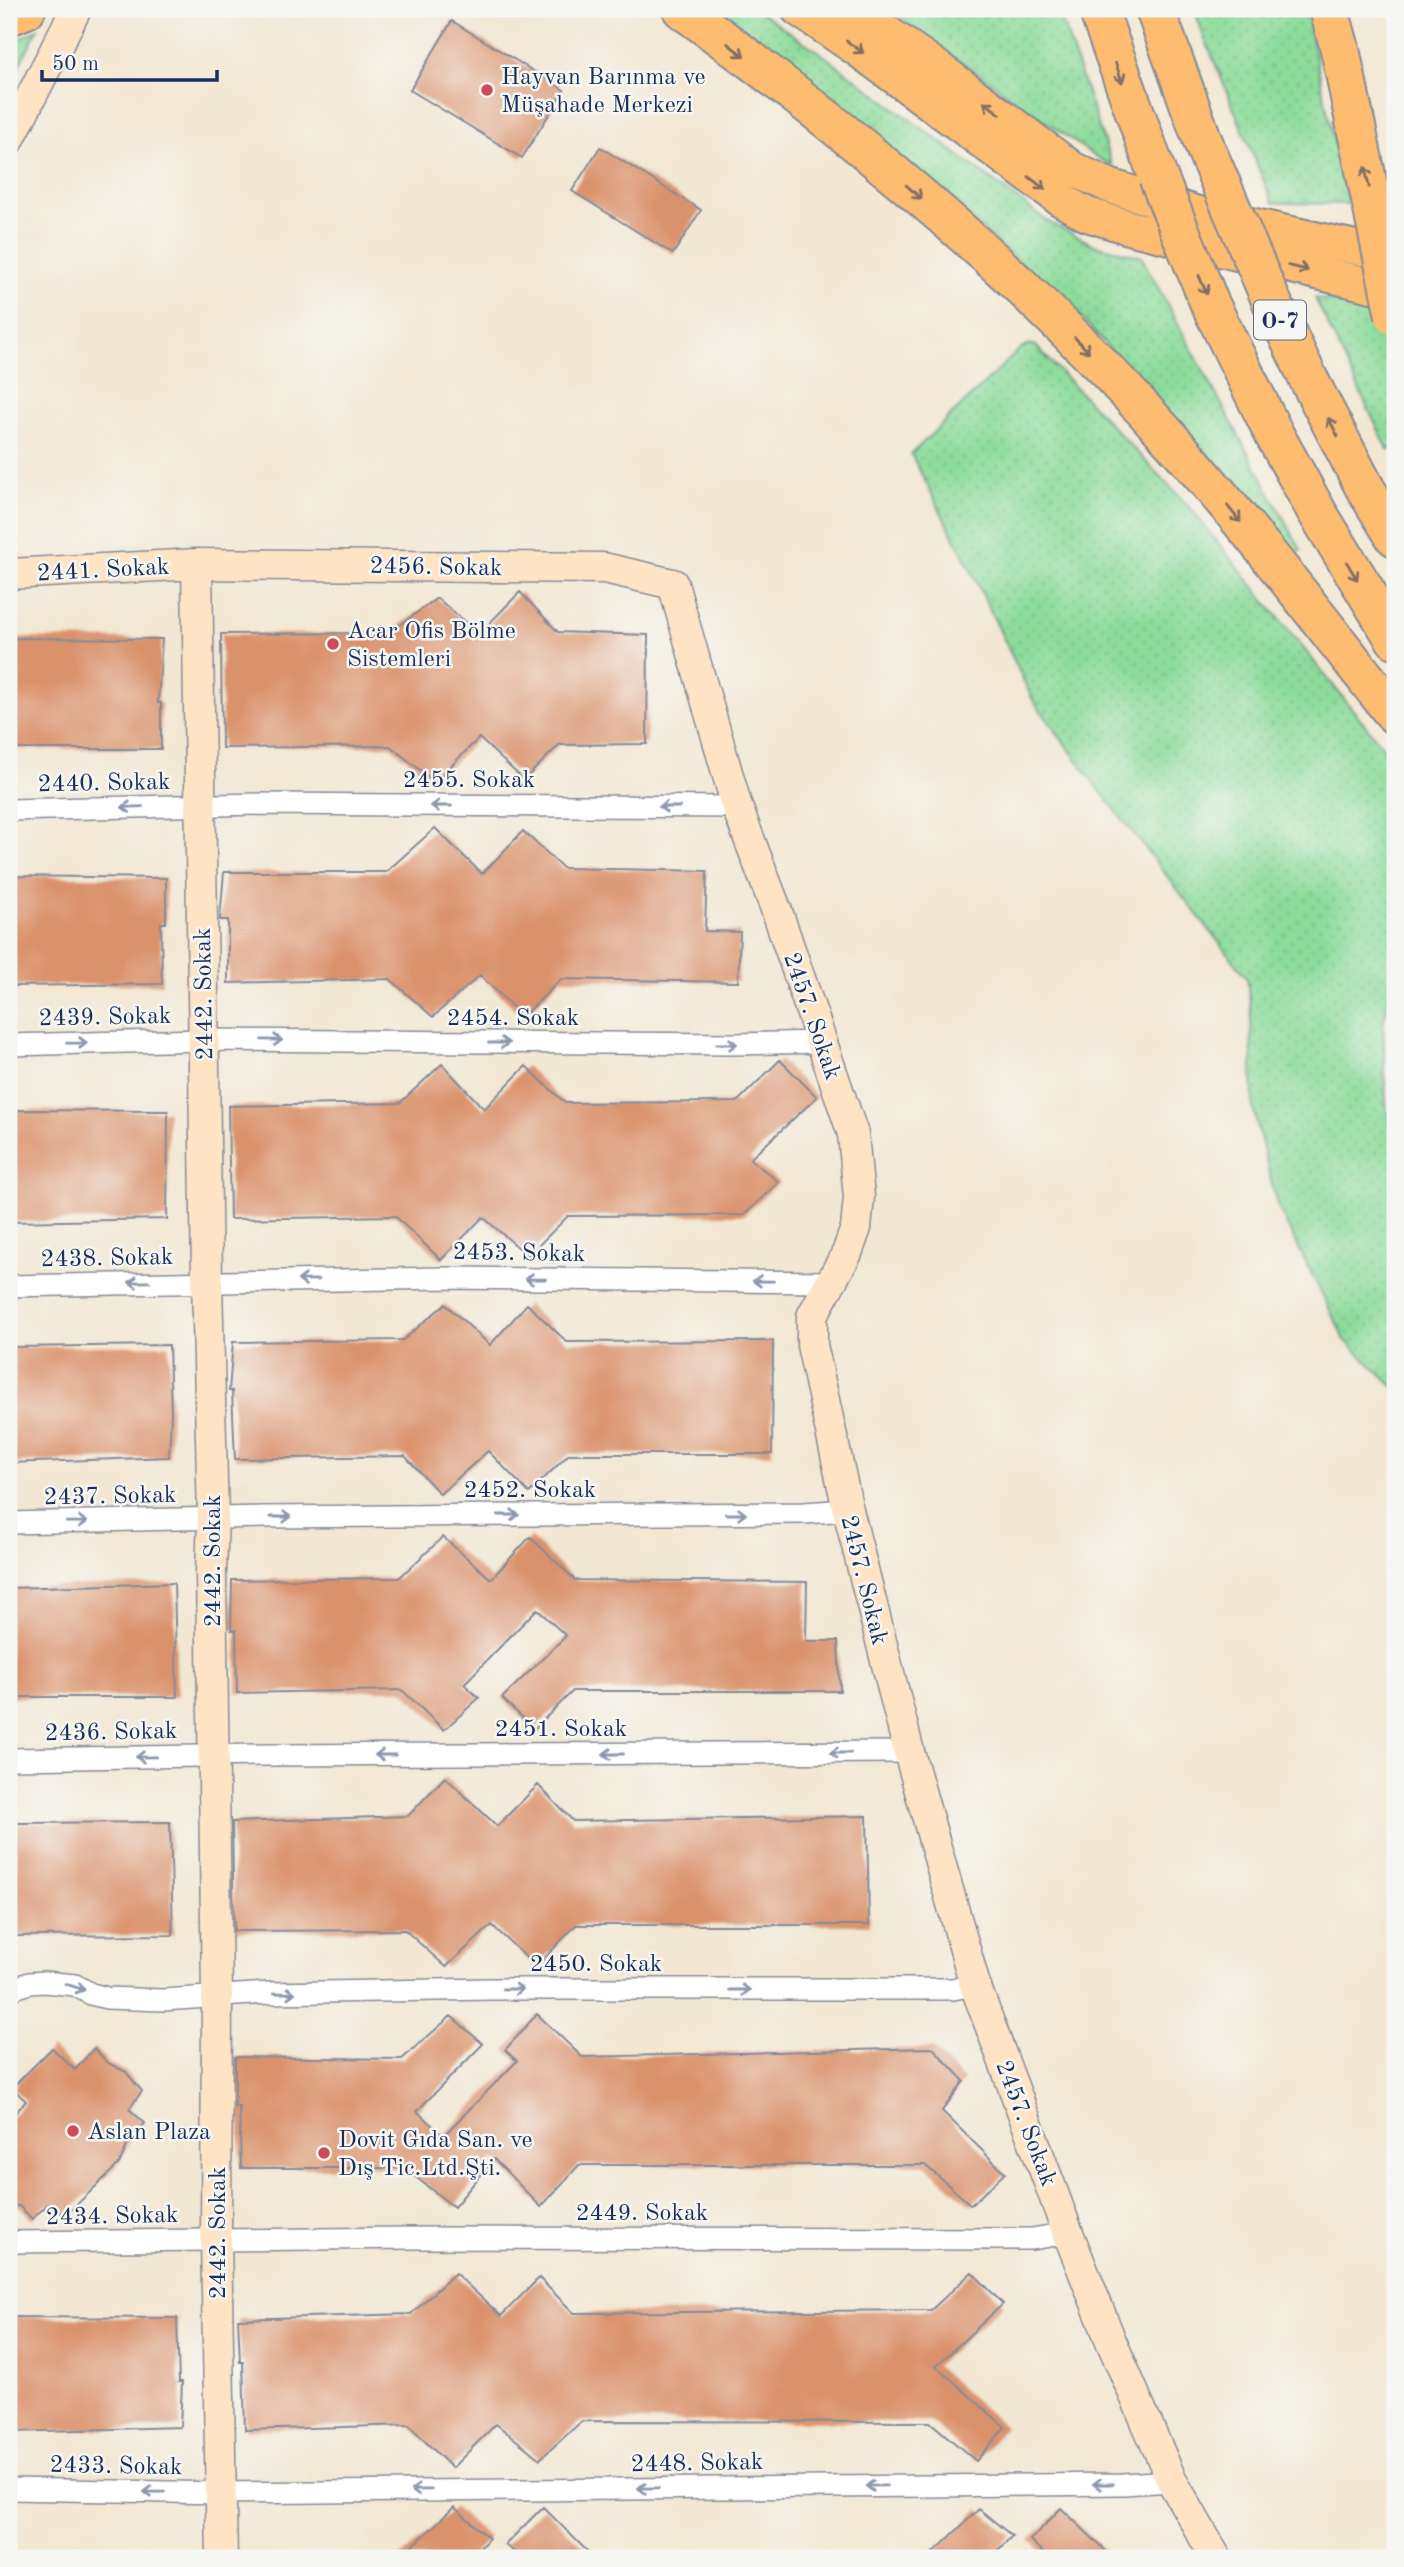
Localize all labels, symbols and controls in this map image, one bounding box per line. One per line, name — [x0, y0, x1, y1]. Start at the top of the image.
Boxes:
scale bar — [42, 38, 217, 82]
one-way arrow — [845, 40, 864, 54]
one-way arrow — [727, 43, 745, 58]
text: 50 m — [52, 54, 99, 75]
one-way arrow — [1114, 62, 1126, 84]
place label: Hayvan Barınma ve Müşahade Merkezi — [501, 66, 706, 118]
marker: Hayvan Barınma ve Müşahade Merkezi — [479, 82, 495, 98]
one-way arrow — [983, 101, 1002, 116]
one-way arrow — [1360, 166, 1373, 189]
one-way arrow — [1028, 175, 1046, 190]
one-way arrow — [905, 184, 923, 200]
one-way arrow — [1286, 261, 1309, 275]
one-way arrow — [1197, 274, 1210, 296]
road number: O-7 — [1254, 300, 1306, 340]
one-way arrow — [1073, 337, 1090, 354]
one-way arrow — [1326, 417, 1340, 438]
one-way arrow — [1226, 505, 1242, 523]
street label: 2456. Sokak — [369, 555, 503, 581]
street label: 2441. Sokak — [36, 556, 170, 586]
one-way arrow — [1345, 561, 1359, 581]
place label: Acar Ofis Bölme Sistemleri — [347, 620, 516, 672]
marker: Acar Ofis Bölme Sistemleri — [325, 636, 341, 652]
street label: 2455. Sokak — [403, 769, 535, 793]
street label: 2440. Sokak — [37, 771, 171, 797]
one-way arrow — [430, 799, 453, 813]
one-way arrow — [120, 800, 143, 814]
one-way arrow — [657, 800, 680, 814]
street label: 2442. Sokak — [192, 927, 218, 1061]
street label: 2457. Sokak — [778, 950, 844, 1083]
street label: 2439. Sokak — [38, 1005, 172, 1031]
street label: 2454. Sokak — [447, 1007, 579, 1031]
one-way arrow — [260, 1033, 283, 1047]
one-way arrow — [487, 1036, 510, 1050]
one-way arrow — [65, 1037, 88, 1050]
one-way arrow — [715, 1037, 738, 1051]
street label: 2453. Sokak — [452, 1241, 586, 1267]
street label: 2438. Sokak — [40, 1246, 174, 1272]
one-way arrow — [524, 1272, 547, 1286]
one-way arrow — [297, 1273, 320, 1287]
one-way arrow — [751, 1274, 774, 1288]
one-way arrow — [127, 1276, 150, 1289]
street label: 2452. Sokak — [464, 1479, 596, 1503]
street label: 2437. Sokak — [43, 1484, 177, 1510]
street label: 2442. Sokak — [202, 1495, 226, 1627]
one-way arrow — [725, 1507, 748, 1520]
one-way arrow — [497, 1508, 520, 1522]
one-way arrow — [270, 1510, 293, 1524]
street label: 2457. Sokak — [835, 1513, 891, 1648]
one-way arrow — [65, 1515, 88, 1528]
street label: 2451. Sokak — [495, 1718, 627, 1742]
street label: 2436. Sokak — [44, 1720, 178, 1746]
one-way arrow — [829, 1746, 852, 1760]
one-way arrow — [602, 1747, 625, 1761]
one-way arrow — [374, 1748, 397, 1762]
one-way arrow — [135, 1750, 158, 1764]
street label: 2450. Sokak — [530, 1953, 662, 1977]
one-way arrow — [63, 1982, 85, 1995]
one-way arrow — [501, 1982, 524, 1996]
one-way arrow — [728, 1983, 751, 1997]
one-way arrow — [273, 1986, 296, 2000]
street label: 2457. Sokak — [990, 2057, 1060, 2190]
place label: Aslan Plaza — [87, 2121, 211, 2145]
marker: Aslan Plaza — [65, 2123, 81, 2139]
place label: Dovit Gıda San. ve Dış Tic.Ltd.Şti. — [338, 2129, 533, 2181]
marker: Dovit Gıda San. ve Dış Tic.Ltd.Şti. — [316, 2145, 332, 2161]
street label: 2442. Sokak — [207, 2167, 231, 2299]
street label: 2449. Sokak — [576, 2202, 708, 2226]
street label: 2434. Sokak — [45, 2204, 179, 2230]
street label: 2448. Sokak — [630, 2451, 764, 2477]
street label: 2433. Sokak — [49, 2454, 183, 2480]
one-way arrow — [1092, 2477, 1115, 2491]
one-way arrow — [865, 2479, 888, 2493]
one-way arrow — [637, 2482, 660, 2495]
one-way arrow — [410, 2483, 433, 2497]
one-way arrow — [142, 2485, 165, 2498]

